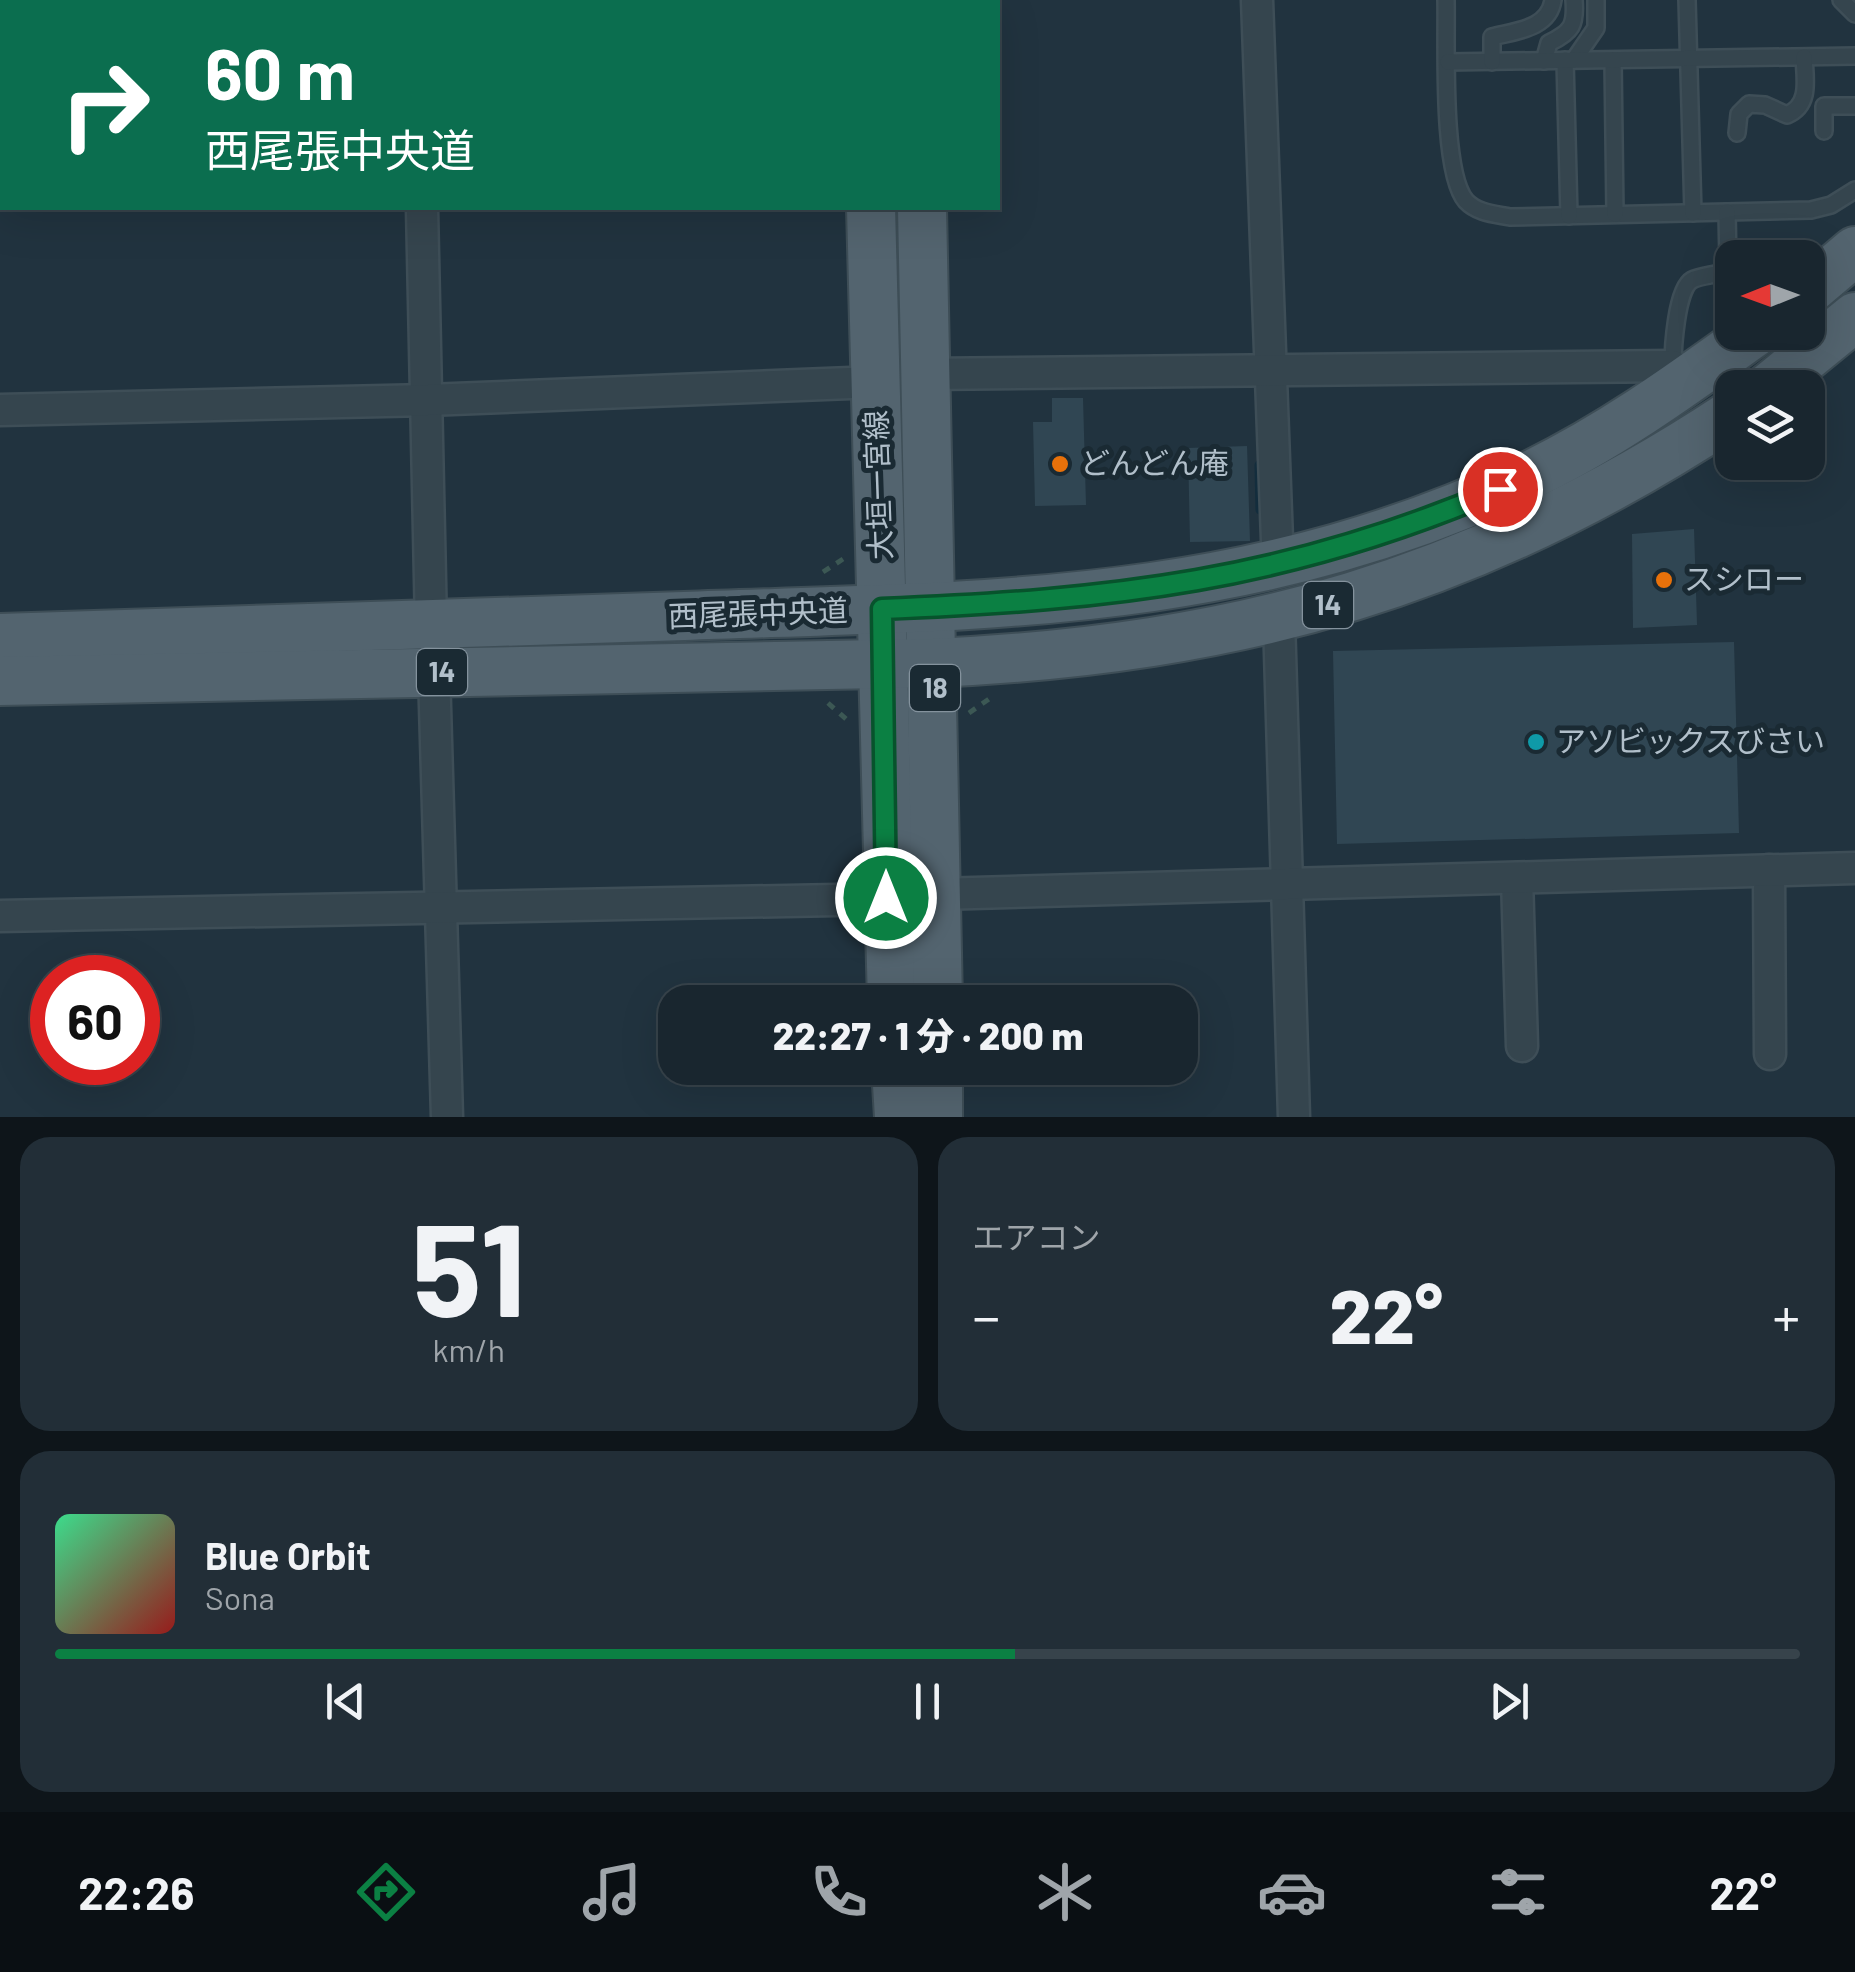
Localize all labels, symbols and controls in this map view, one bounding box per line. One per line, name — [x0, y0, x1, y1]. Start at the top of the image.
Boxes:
text: 60 m — [205, 30, 355, 114]
icon: right — [40, 40, 170, 170]
text: 西尾張中央道 — [205, 122, 475, 176]
north arrow — [1715, 240, 1825, 350]
map controls — [1715, 240, 1825, 480]
button: layers — [1715, 370, 1825, 480]
street label: 大垣一宮線 — [856, 409, 898, 561]
place label: どんどん庵 — [1080, 444, 1229, 480]
pin — [1458, 447, 1543, 532]
marker: どんどん庵 — [1049, 453, 1071, 475]
icon: arrive — [1473, 462, 1528, 517]
place label: スシロー — [1684, 560, 1804, 596]
marker: スシロー — [1653, 569, 1675, 591]
road number: 14 — [1303, 582, 1353, 628]
street label: 西尾張中央道 — [667, 591, 849, 633]
road number: 14 — [417, 649, 467, 695]
road number: 18 — [910, 665, 960, 711]
place label: アソビックスびさい — [1556, 722, 1825, 758]
marker: アソビックスびさい — [1525, 731, 1547, 753]
position arrow — [834, 846, 938, 950]
speed limit sign: 60 — [30, 955, 160, 1085]
text: 22:27 · 1 分 · 200 m — [773, 1012, 1083, 1058]
text: 51 — [411, 1187, 526, 1343]
text: エアコン — [973, 1217, 1101, 1255]
text: 22° — [1330, 1269, 1443, 1359]
text: − — [973, 1282, 1000, 1348]
text: + — [1772, 1282, 1800, 1348]
text: km/h — [433, 1330, 505, 1368]
text: Blue Orbit — [205, 1532, 371, 1578]
text: Sona — [205, 1578, 275, 1616]
icon: previous — [318, 1674, 373, 1729]
icon: pause — [900, 1674, 955, 1729]
icon: next — [1482, 1674, 1537, 1729]
icon: directions — [351, 1857, 421, 1927]
icon: music — [577, 1857, 647, 1927]
icon: phone — [804, 1857, 874, 1927]
icon: climate — [1030, 1857, 1100, 1927]
icon: car — [1257, 1857, 1327, 1927]
icon: filters — [1483, 1857, 1553, 1927]
text: 22:26 — [78, 1865, 194, 1919]
text: 22° — [1709, 1865, 1777, 1919]

